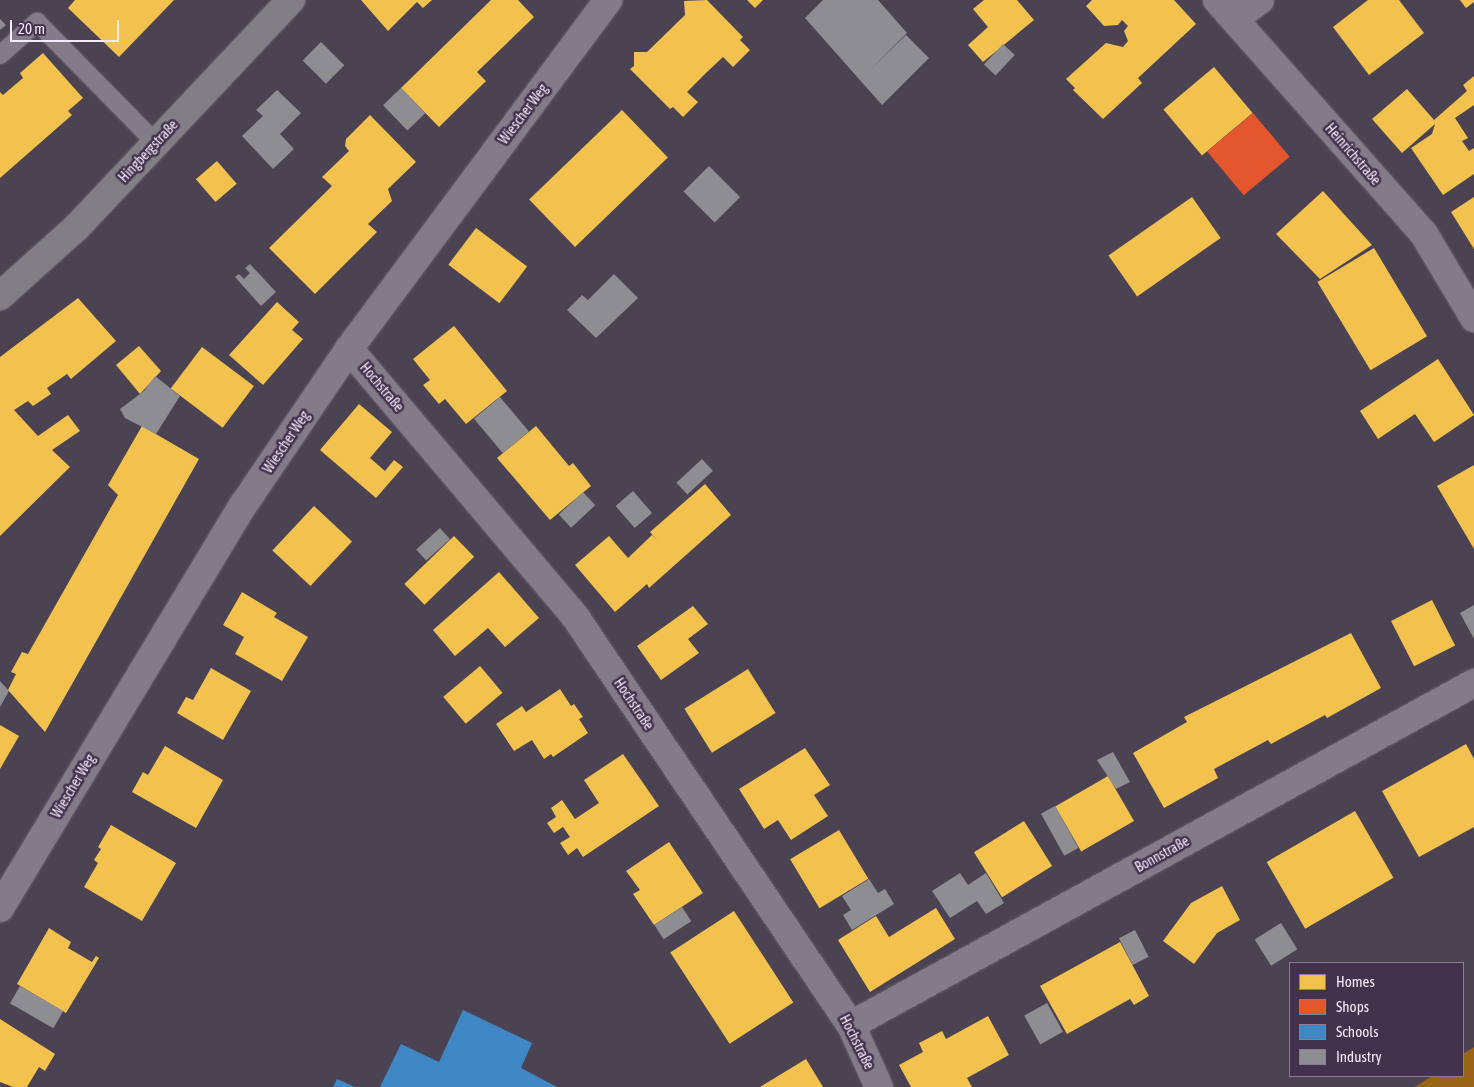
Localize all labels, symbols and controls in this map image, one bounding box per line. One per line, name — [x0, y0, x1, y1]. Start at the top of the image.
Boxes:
scale bar — [12, 10, 121, 42]
text: 20 m — [18, 20, 45, 37]
street label: Wiescher Weg — [495, 81, 551, 147]
street label: Hingbergstraße — [115, 116, 181, 186]
street label: Heinrichstraße — [1322, 120, 1384, 188]
street label: Hochstraße — [357, 359, 407, 415]
street label: Wiescher Weg — [259, 408, 313, 476]
street label: Hochstraße — [611, 675, 657, 733]
street label: Wiescher Weg — [47, 751, 99, 821]
street label: Bonnstraße — [1132, 832, 1192, 876]
legend — [1289, 962, 1464, 1077]
text: Homes — [1336, 973, 1375, 990]
text: Shops — [1336, 998, 1369, 1015]
street label: Hochstraße — [836, 1012, 878, 1072]
text: Schools — [1336, 1023, 1379, 1040]
text: Industry — [1336, 1048, 1382, 1065]

